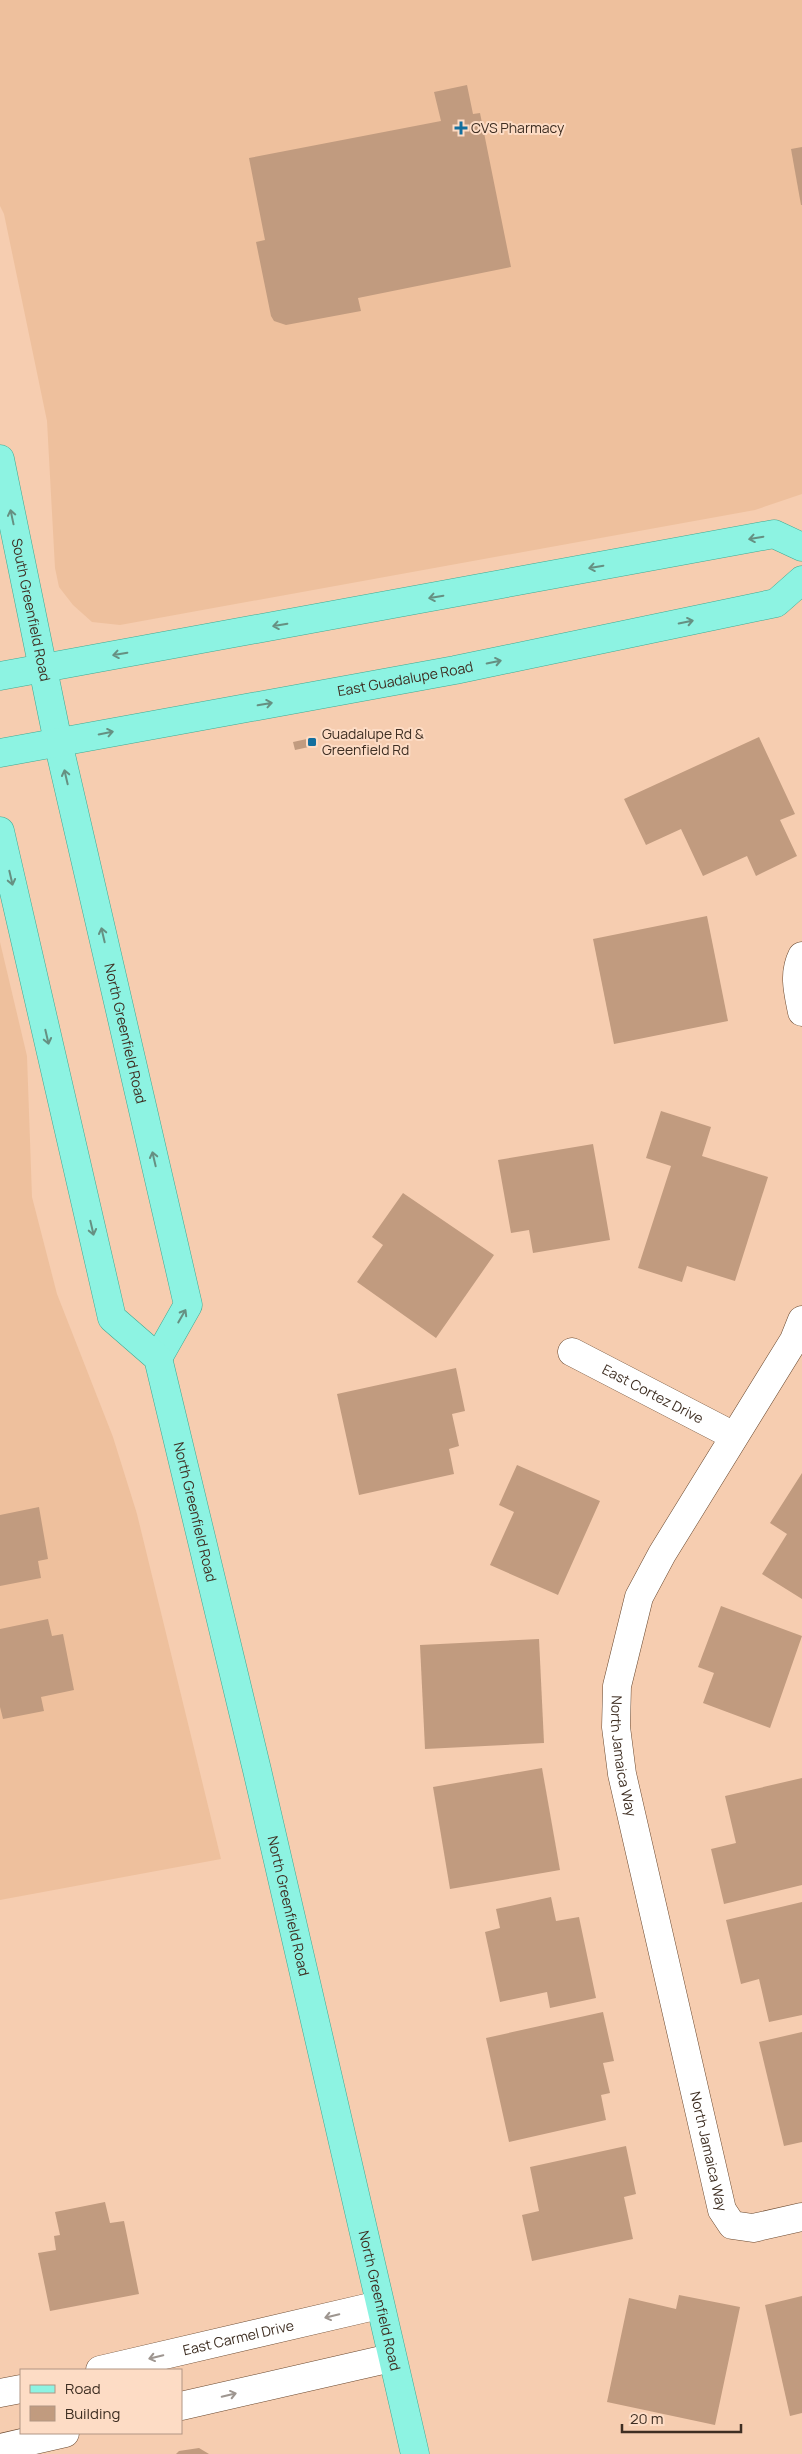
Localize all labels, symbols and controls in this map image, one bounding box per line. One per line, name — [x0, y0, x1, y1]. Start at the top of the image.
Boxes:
place label: CVS Pharmacy — [471, 118, 565, 137]
marker: CVS Pharmacy — [455, 122, 467, 134]
one-way arrow — [7, 510, 16, 526]
one-way arrow — [748, 533, 764, 543]
street label: South Greenfield Road — [7, 537, 55, 683]
one-way arrow — [589, 563, 605, 573]
one-way arrow — [429, 592, 445, 602]
one-way arrow — [677, 617, 693, 626]
one-way arrow — [273, 621, 289, 631]
one-way arrow — [113, 650, 129, 660]
street label: East Guadalupe Road — [336, 656, 475, 700]
one-way arrow — [486, 656, 502, 666]
one-way arrow — [257, 698, 273, 708]
place label: Guadalupe Rd & Greenfield Rd — [322, 724, 424, 759]
one-way arrow — [97, 728, 113, 737]
marker: Guadalupe Rd & Greenfield Rd — [306, 736, 318, 748]
one-way arrow — [61, 769, 70, 785]
one-way arrow — [7, 870, 16, 886]
one-way arrow — [98, 928, 107, 944]
street label: North Greenfield Road — [100, 961, 151, 1105]
one-way arrow — [43, 1028, 52, 1044]
one-way arrow — [149, 1151, 158, 1167]
one-way arrow — [88, 1220, 97, 1236]
one-way arrow — [178, 1309, 188, 1323]
street label: East Cortez Drive — [599, 1359, 707, 1428]
street label: North Greenfield Road — [170, 1440, 221, 1584]
street label: North Jamaica Way — [607, 1695, 642, 1819]
street label: North Greenfield Road — [264, 1834, 314, 1978]
street label: North Jamaica Way — [686, 2089, 732, 2214]
street label: North Greenfield Road — [355, 2229, 405, 2372]
one-way arrow — [324, 2312, 340, 2321]
street label: East Carmel Drive — [181, 2315, 296, 2359]
one-way arrow — [149, 2353, 165, 2362]
legend — [20, 2369, 182, 2434]
text: Road — [65, 2378, 101, 2399]
one-way arrow — [220, 2390, 236, 2399]
scale bar — [622, 2402, 741, 2434]
text: Building — [65, 2403, 120, 2424]
text: 20 m — [630, 2408, 663, 2429]

